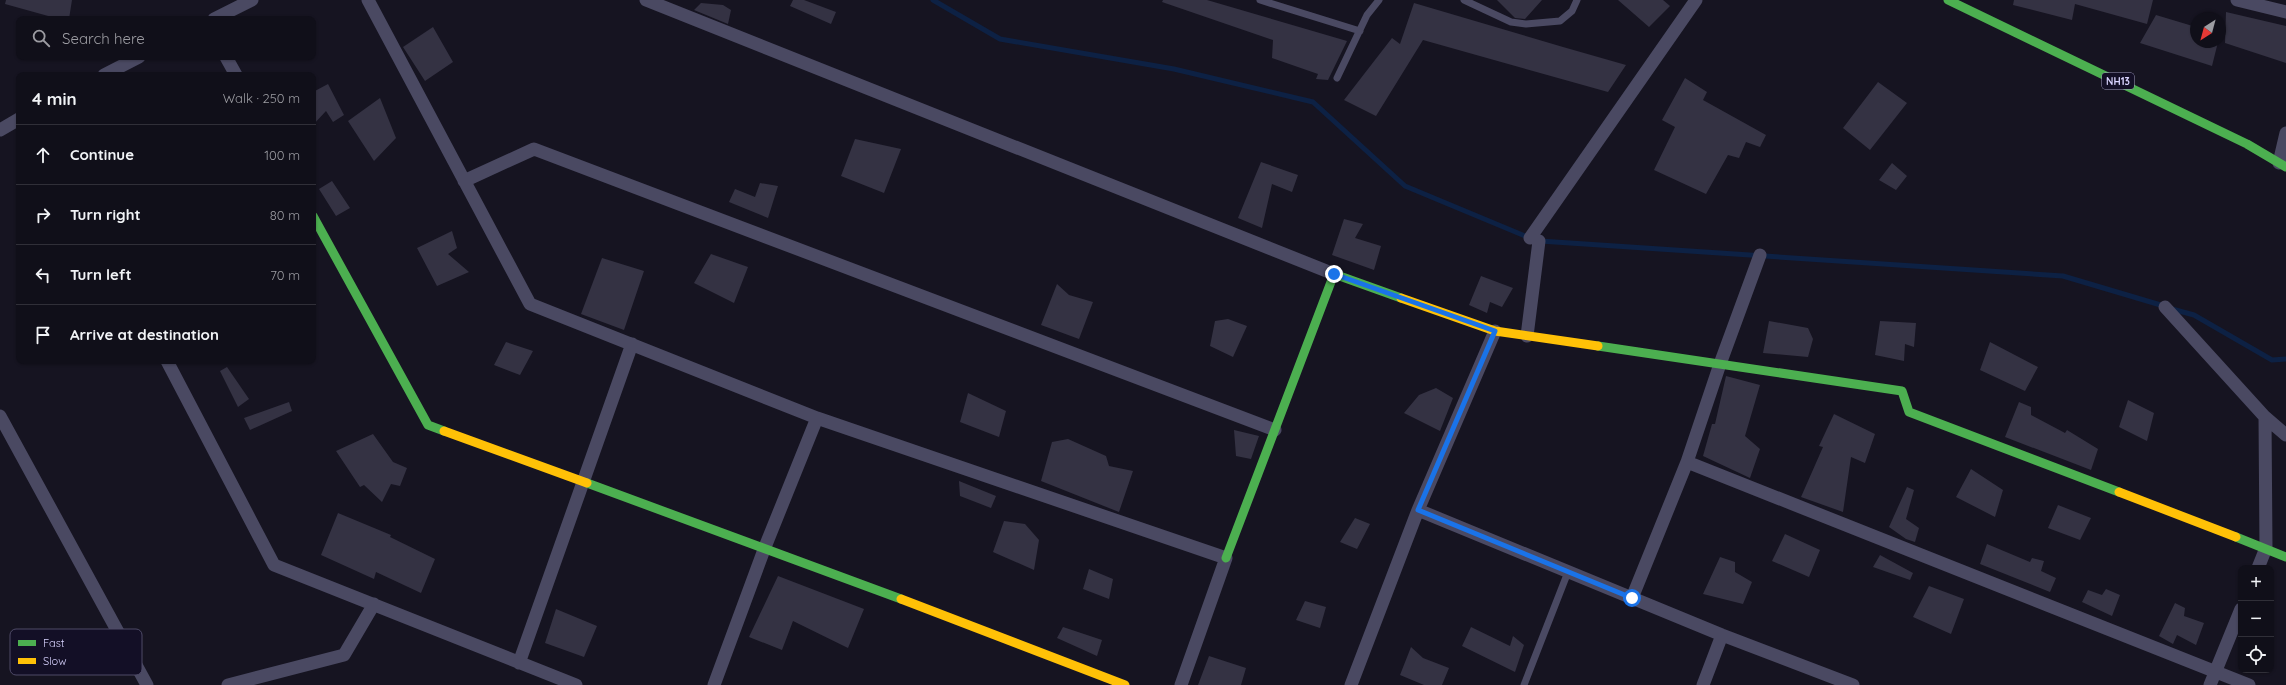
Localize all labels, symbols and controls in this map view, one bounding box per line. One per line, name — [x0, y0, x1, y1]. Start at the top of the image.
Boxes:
north arrow — [2190, 12, 2226, 48]
search box — [16, 16, 316, 60]
icon: search — [30, 27, 52, 49]
text: Search here — [62, 29, 145, 48]
road number: NH13 — [2102, 73, 2134, 89]
text: 4 min — [32, 88, 77, 109]
text: Walk · 250 m — [223, 90, 300, 106]
icon: ahead — [32, 144, 54, 166]
text: Continue — [70, 145, 134, 164]
text: 100 m — [264, 147, 300, 163]
icon: right — [32, 204, 54, 226]
text: Turn right — [70, 205, 141, 224]
text: 80 m — [270, 207, 300, 223]
icon: left — [32, 264, 54, 286]
text: Turn left — [70, 265, 132, 284]
route end — [1325, 265, 1343, 283]
text: 70 m — [270, 267, 300, 283]
icon: arrive — [32, 324, 54, 346]
text: Arrive at destination — [70, 325, 219, 344]
map controls — [2238, 565, 2274, 673]
button: + — [2238, 565, 2274, 601]
route start — [1623, 589, 1641, 607]
button: − — [2238, 601, 2274, 637]
legend — [10, 629, 142, 675]
text: Fast — [43, 636, 65, 650]
button: locate — [2238, 637, 2274, 673]
text: Slow — [43, 654, 67, 668]

